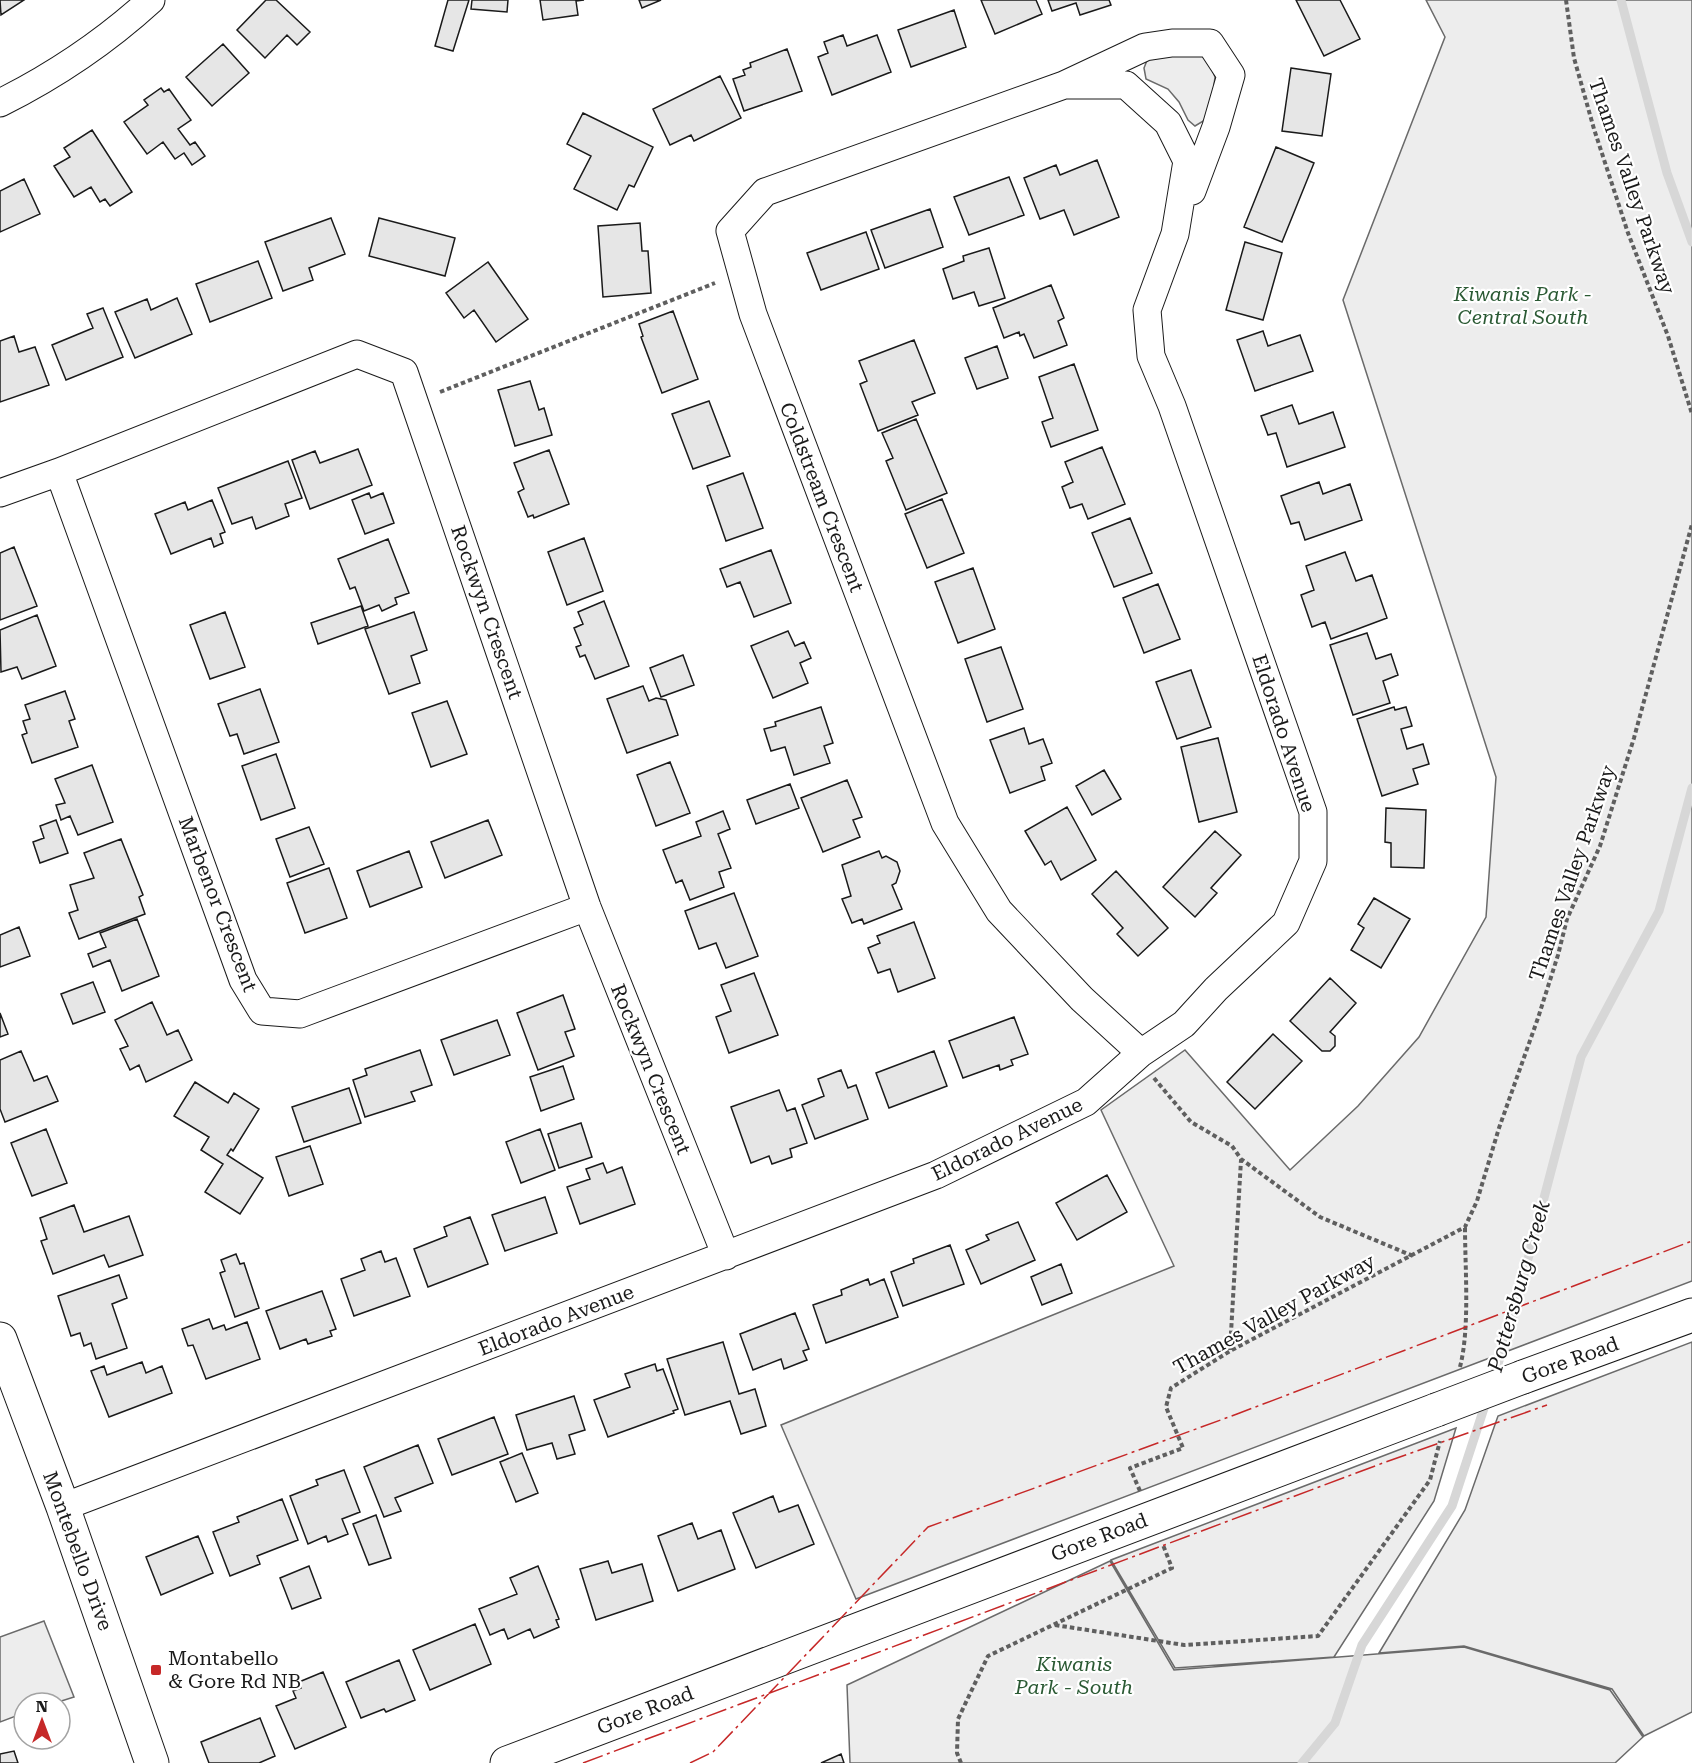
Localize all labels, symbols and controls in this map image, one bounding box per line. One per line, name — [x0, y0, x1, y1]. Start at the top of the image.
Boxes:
street label: Thames Valley Parkway — [1584, 75, 1680, 297]
park label: Kiwanis Park - Central South — [1453, 282, 1592, 329]
street label: Coldstream Crescent — [775, 399, 869, 596]
street label: Rockwyn Crescent — [446, 522, 528, 702]
street label: Eldorado Avenue — [1247, 651, 1321, 815]
street label: Thames Valley Parkway — [1524, 762, 1620, 984]
street label: Marbenor Crescent — [174, 813, 263, 995]
street label: Rockwyn Crescent — [606, 980, 696, 1158]
street label: Eldorado Avenue — [928, 1092, 1086, 1186]
water label: Pottersburg Creek — [1483, 1197, 1555, 1375]
street label: Thames Valley Parkway — [1169, 1248, 1379, 1379]
street label: Eldorado Avenue — [475, 1279, 637, 1361]
street label: Gore Road — [1518, 1331, 1622, 1389]
street label: Montebello Drive — [38, 1468, 118, 1634]
street label: Gore Road — [1047, 1508, 1151, 1566]
place label: Montabello & Gore Rd NB — [168, 1646, 301, 1693]
park label: Kiwanis Park - South — [1014, 1652, 1133, 1699]
marker: Montabello & Gore Rd NB — [149, 1663, 163, 1677]
street label: Gore Road — [593, 1681, 697, 1739]
north arrow — [12, 1691, 72, 1751]
text: N — [36, 1697, 48, 1716]

